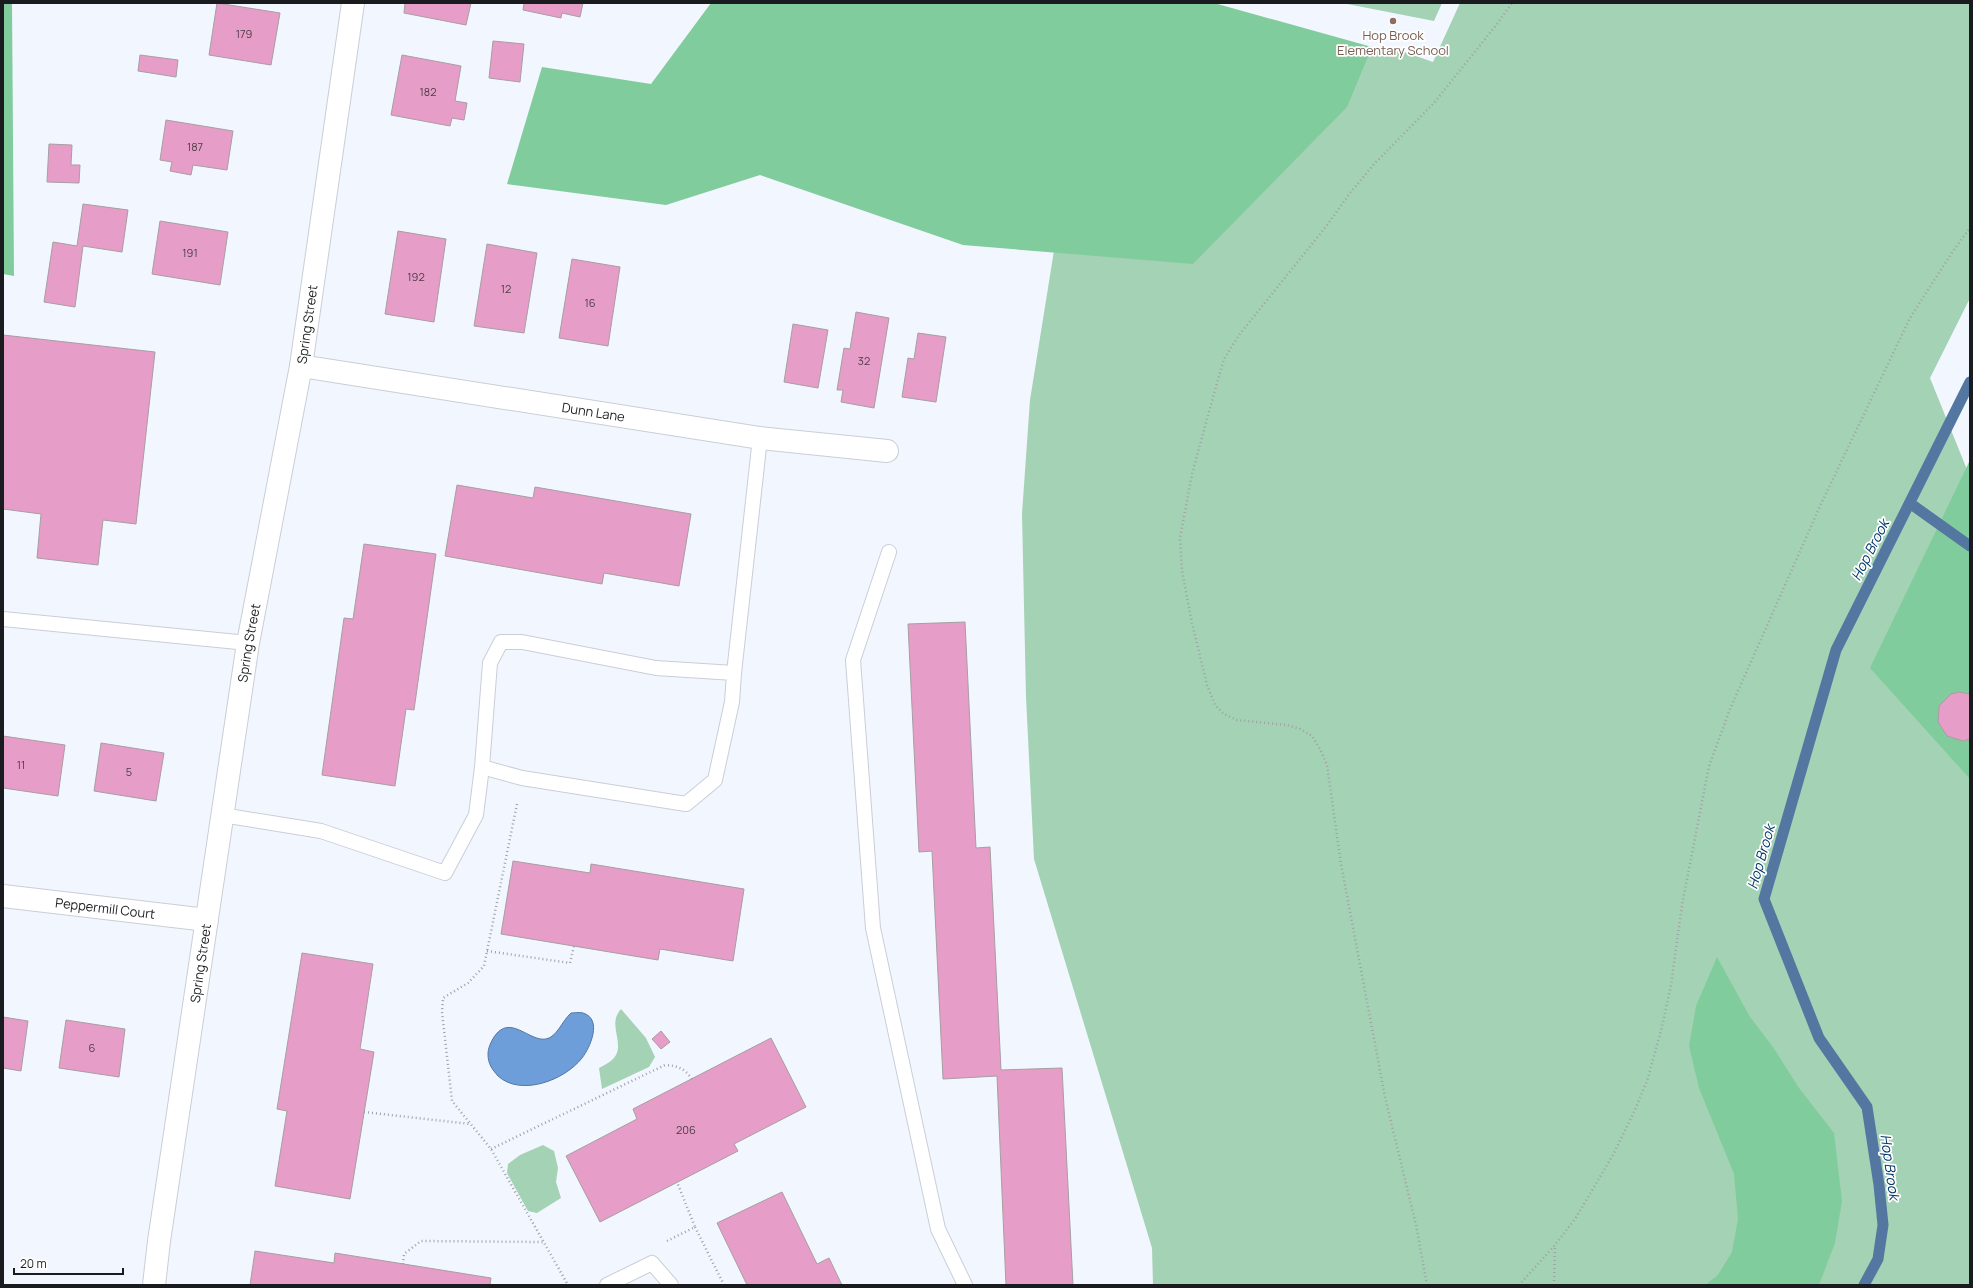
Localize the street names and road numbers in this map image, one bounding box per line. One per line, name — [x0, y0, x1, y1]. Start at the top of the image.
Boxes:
street label: Spring Street — [292, 284, 322, 365]
street label: Dunn Lane — [561, 398, 627, 426]
street label: Spring Street — [233, 602, 264, 684]
street label: Peppermill Court — [54, 893, 156, 923]
street label: Spring Street — [186, 923, 215, 1004]

